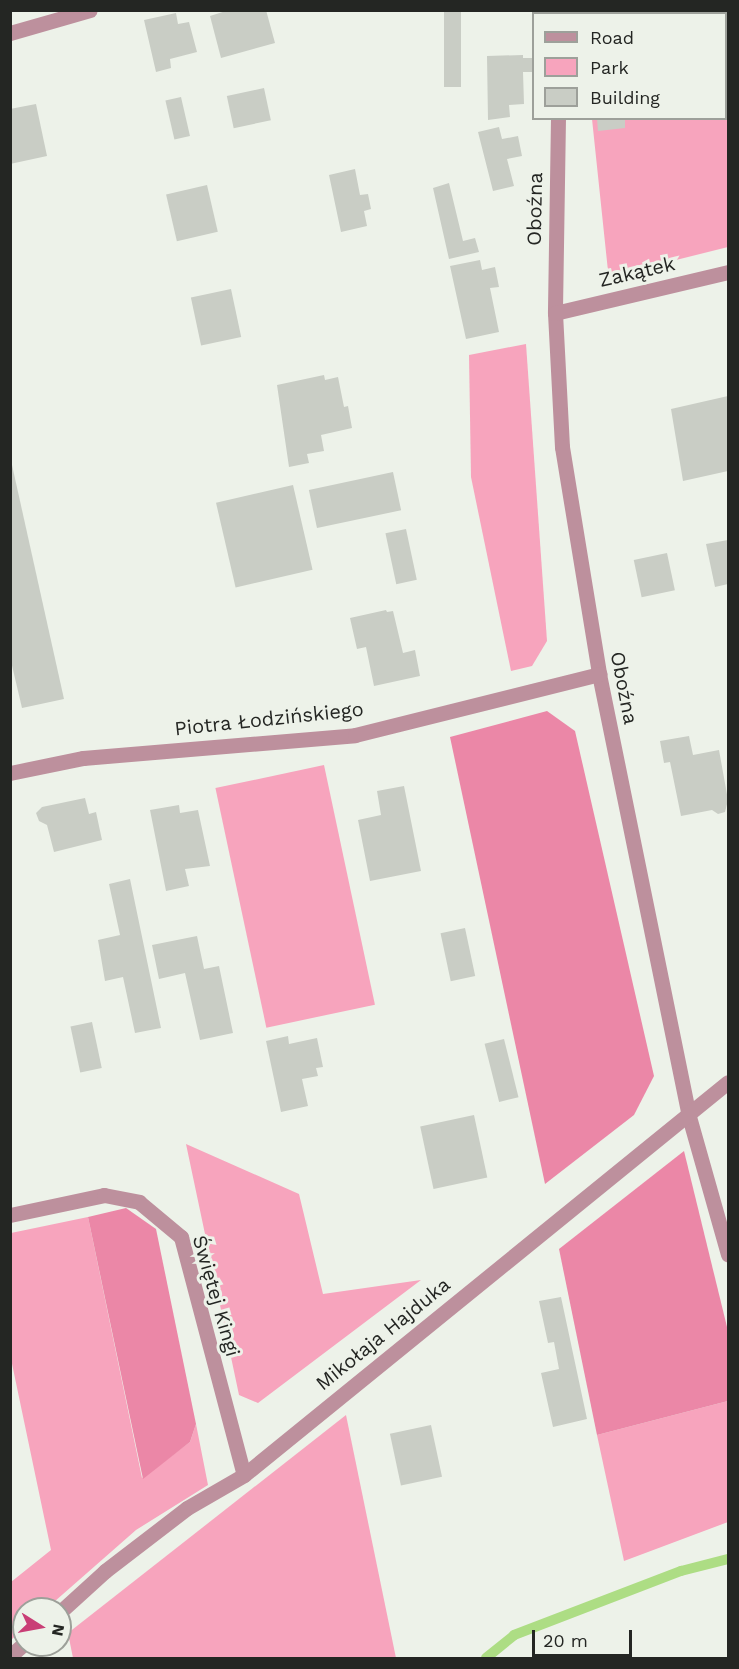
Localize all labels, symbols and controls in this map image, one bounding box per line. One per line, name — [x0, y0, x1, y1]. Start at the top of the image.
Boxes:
legend — [532, 12, 727, 120]
text: Road — [590, 27, 634, 48]
text: Park — [590, 57, 629, 78]
text: Building — [590, 87, 660, 108]
street label: Oboźna — [522, 172, 548, 246]
street label: Zakątek — [597, 252, 677, 292]
street label: Oboźna — [605, 650, 643, 726]
street label: Piotra Łodzińskiego — [173, 697, 365, 741]
street label: Świętej Kingi — [187, 1233, 245, 1359]
street label: Mikołaja Hajduka — [311, 1272, 455, 1396]
north arrow — [12, 1597, 72, 1657]
scale bar — [535, 1618, 636, 1656]
text: N — [48, 1623, 69, 1638]
text: 20 m — [543, 1630, 588, 1651]

